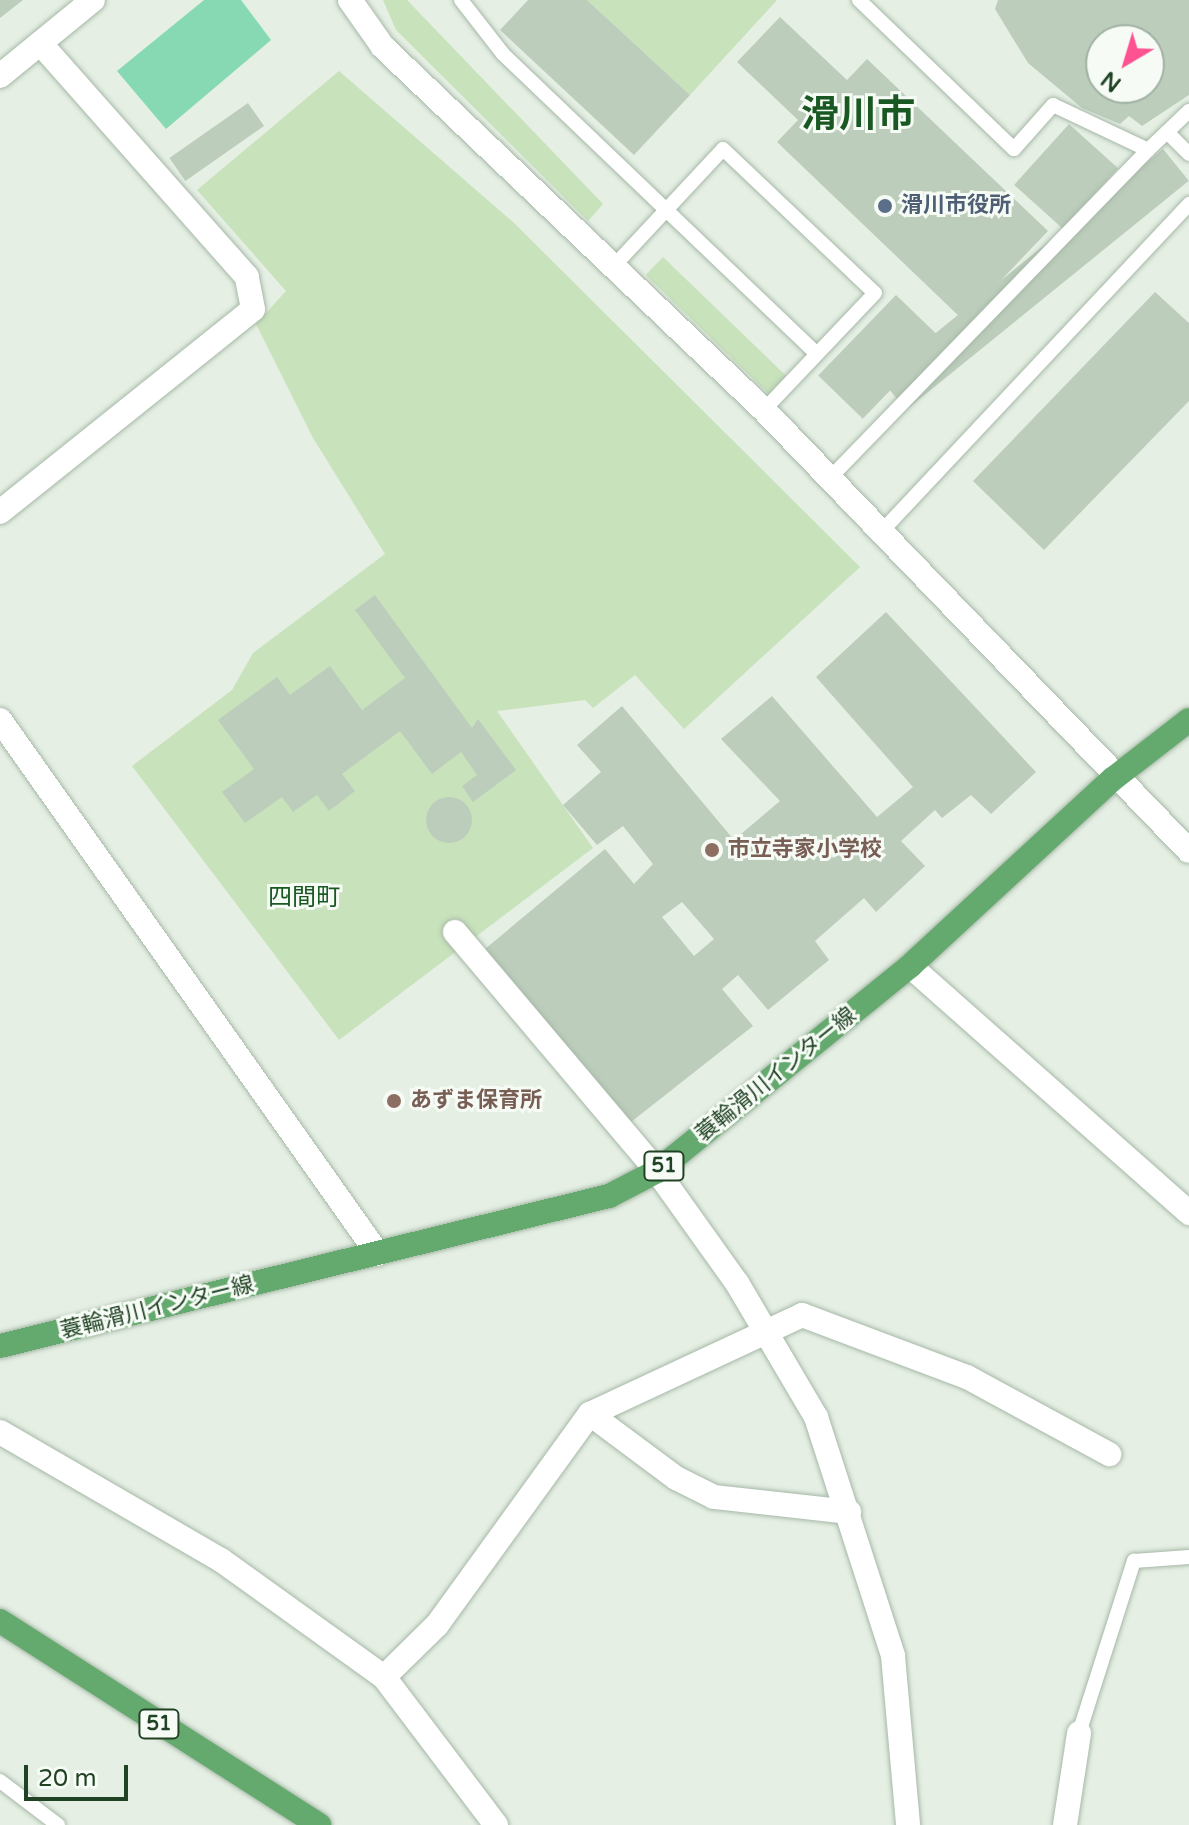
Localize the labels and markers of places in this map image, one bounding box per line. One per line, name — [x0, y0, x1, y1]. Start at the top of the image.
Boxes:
place label: 滑川市役所 — [901, 193, 1011, 219]
marker: 滑川市役所 — [876, 197, 894, 215]
place label: 市立寺家小学校 — [728, 837, 882, 863]
marker: 市立寺家小学校 — [703, 841, 721, 859]
place label: あずま保育所 — [410, 1088, 542, 1114]
marker: あずま保育所 — [385, 1092, 403, 1110]

